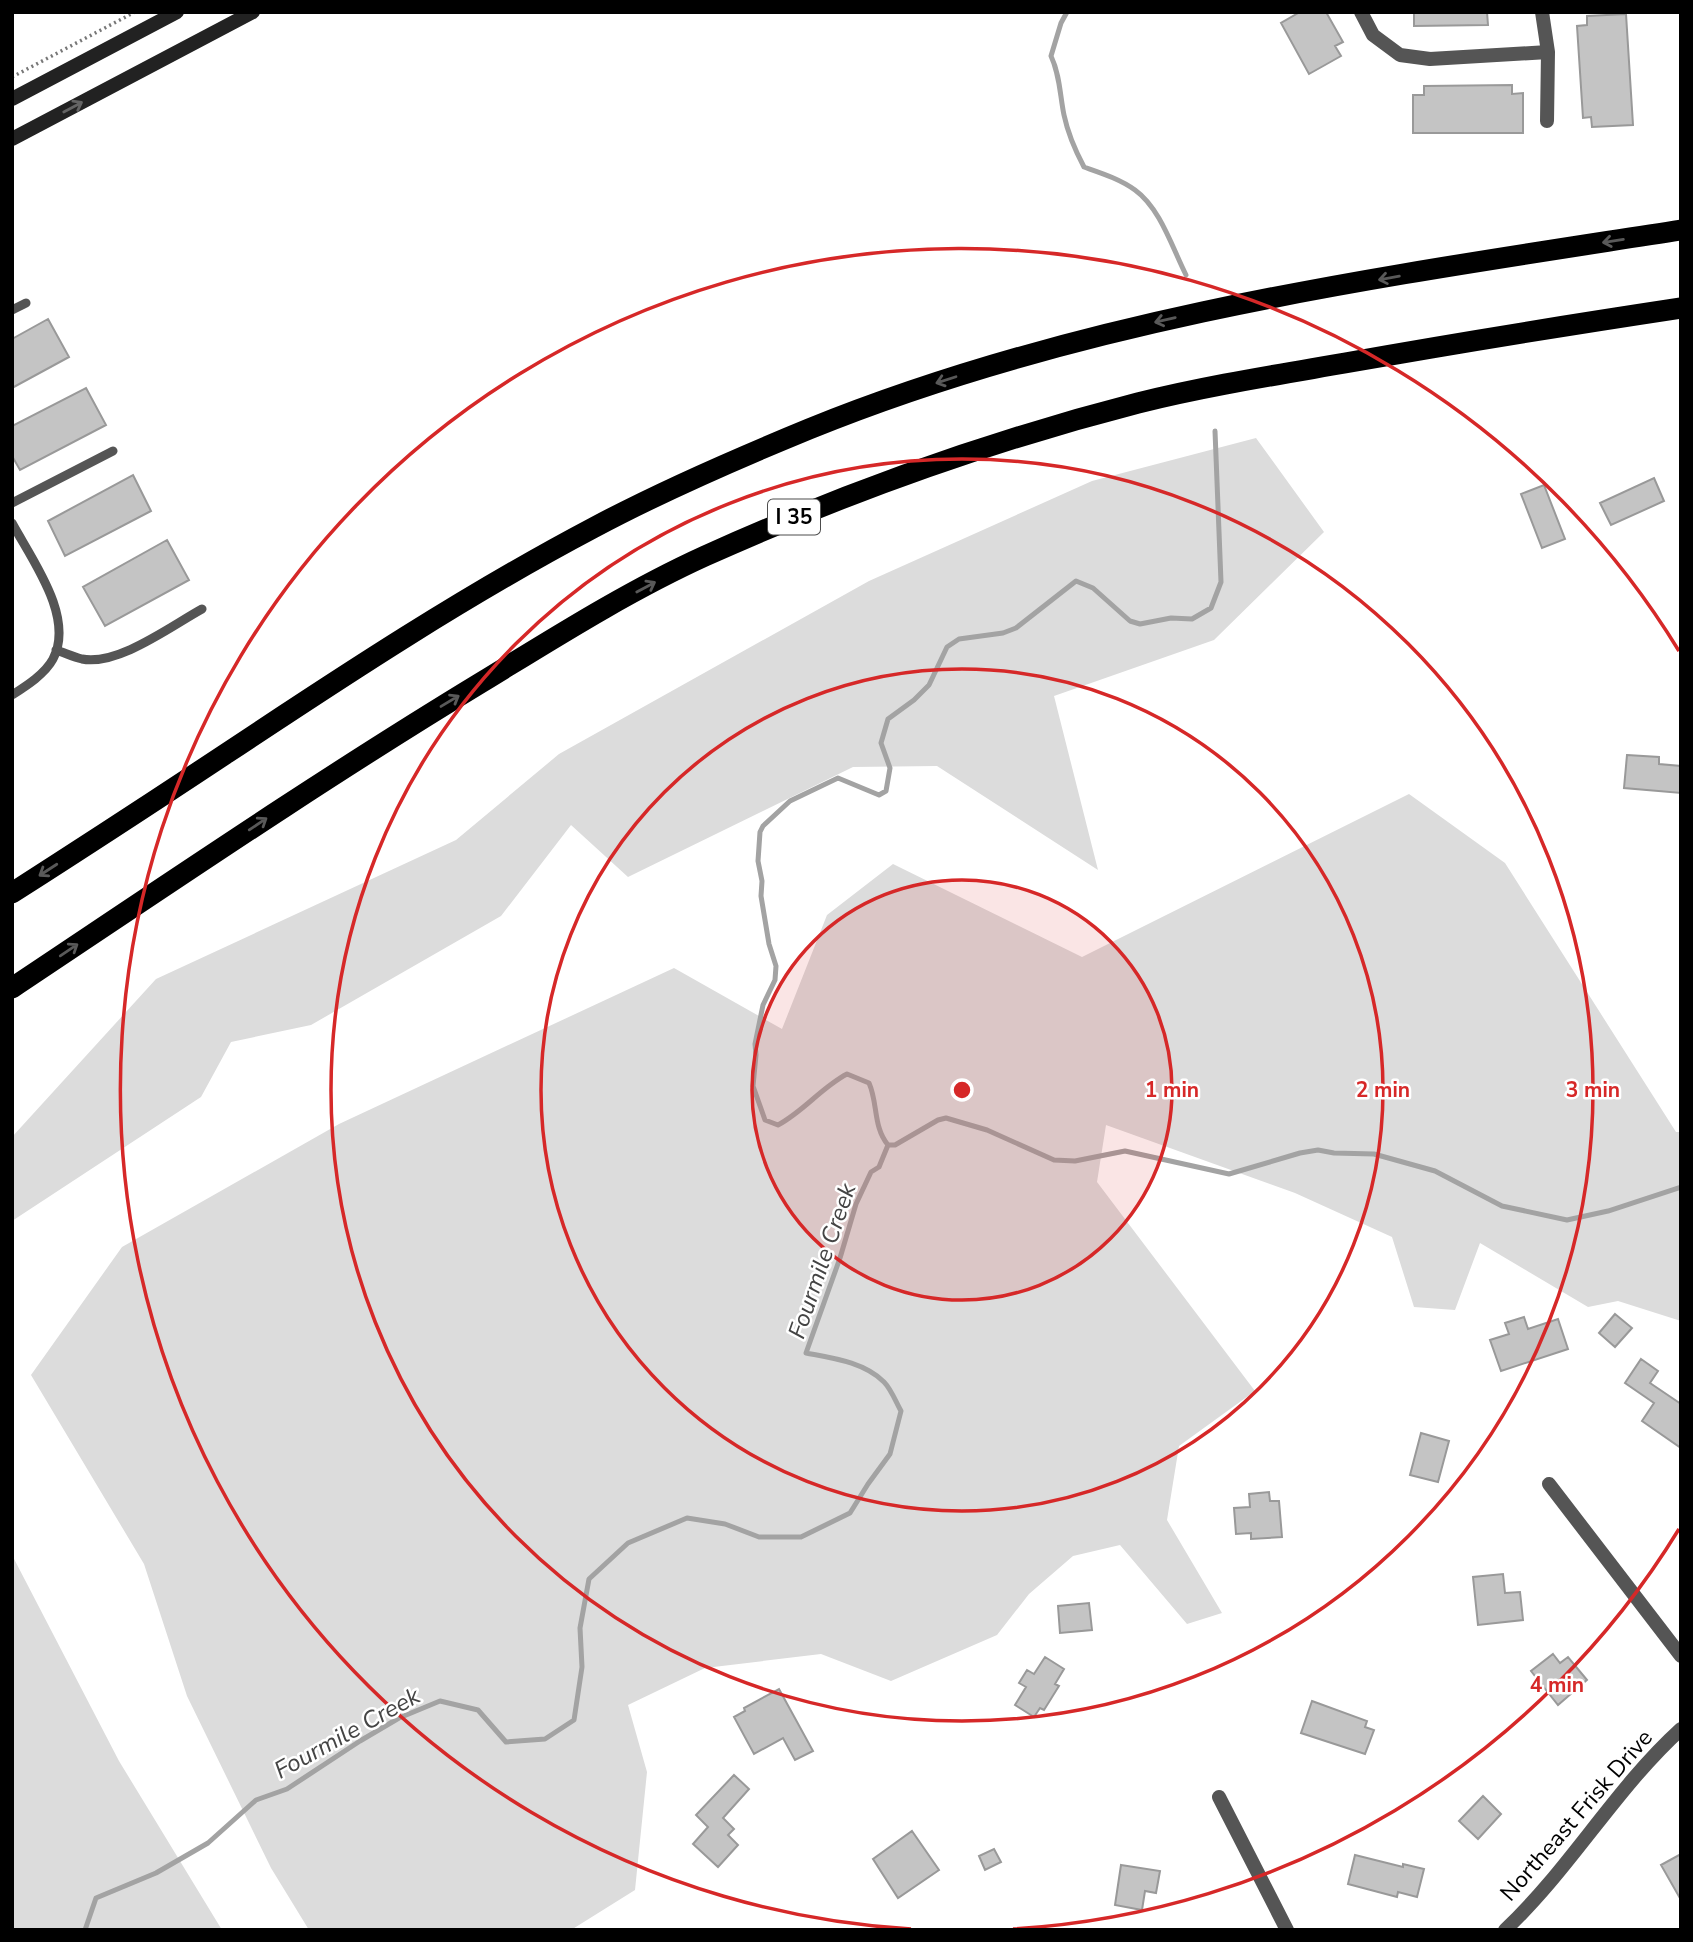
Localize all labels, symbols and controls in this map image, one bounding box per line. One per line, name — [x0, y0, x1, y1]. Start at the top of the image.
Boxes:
one-way arrow — [62, 100, 82, 114]
one-way arrow — [1602, 235, 1625, 248]
one-way arrow — [1378, 272, 1401, 285]
one-way arrow — [1155, 315, 1177, 328]
one-way arrow — [935, 374, 957, 387]
road number: I 35 — [768, 500, 820, 534]
one-way arrow — [636, 579, 656, 593]
one-way arrow — [439, 694, 459, 708]
one-way arrow — [248, 817, 268, 831]
one-way arrow — [39, 863, 58, 877]
one-way arrow — [59, 943, 78, 957]
text: 1 min — [1145, 1076, 1199, 1104]
text: 2 min — [1356, 1076, 1410, 1104]
text: 3 min — [1566, 1076, 1620, 1104]
centre of rings — [950, 1078, 974, 1102]
water label: Fourmile Creek — [780, 1178, 864, 1343]
text: 4 min — [1530, 1671, 1584, 1699]
water label: Fourmile Creek — [268, 1679, 427, 1786]
street label: Northeast Frisk Drive — [1493, 1723, 1660, 1908]

